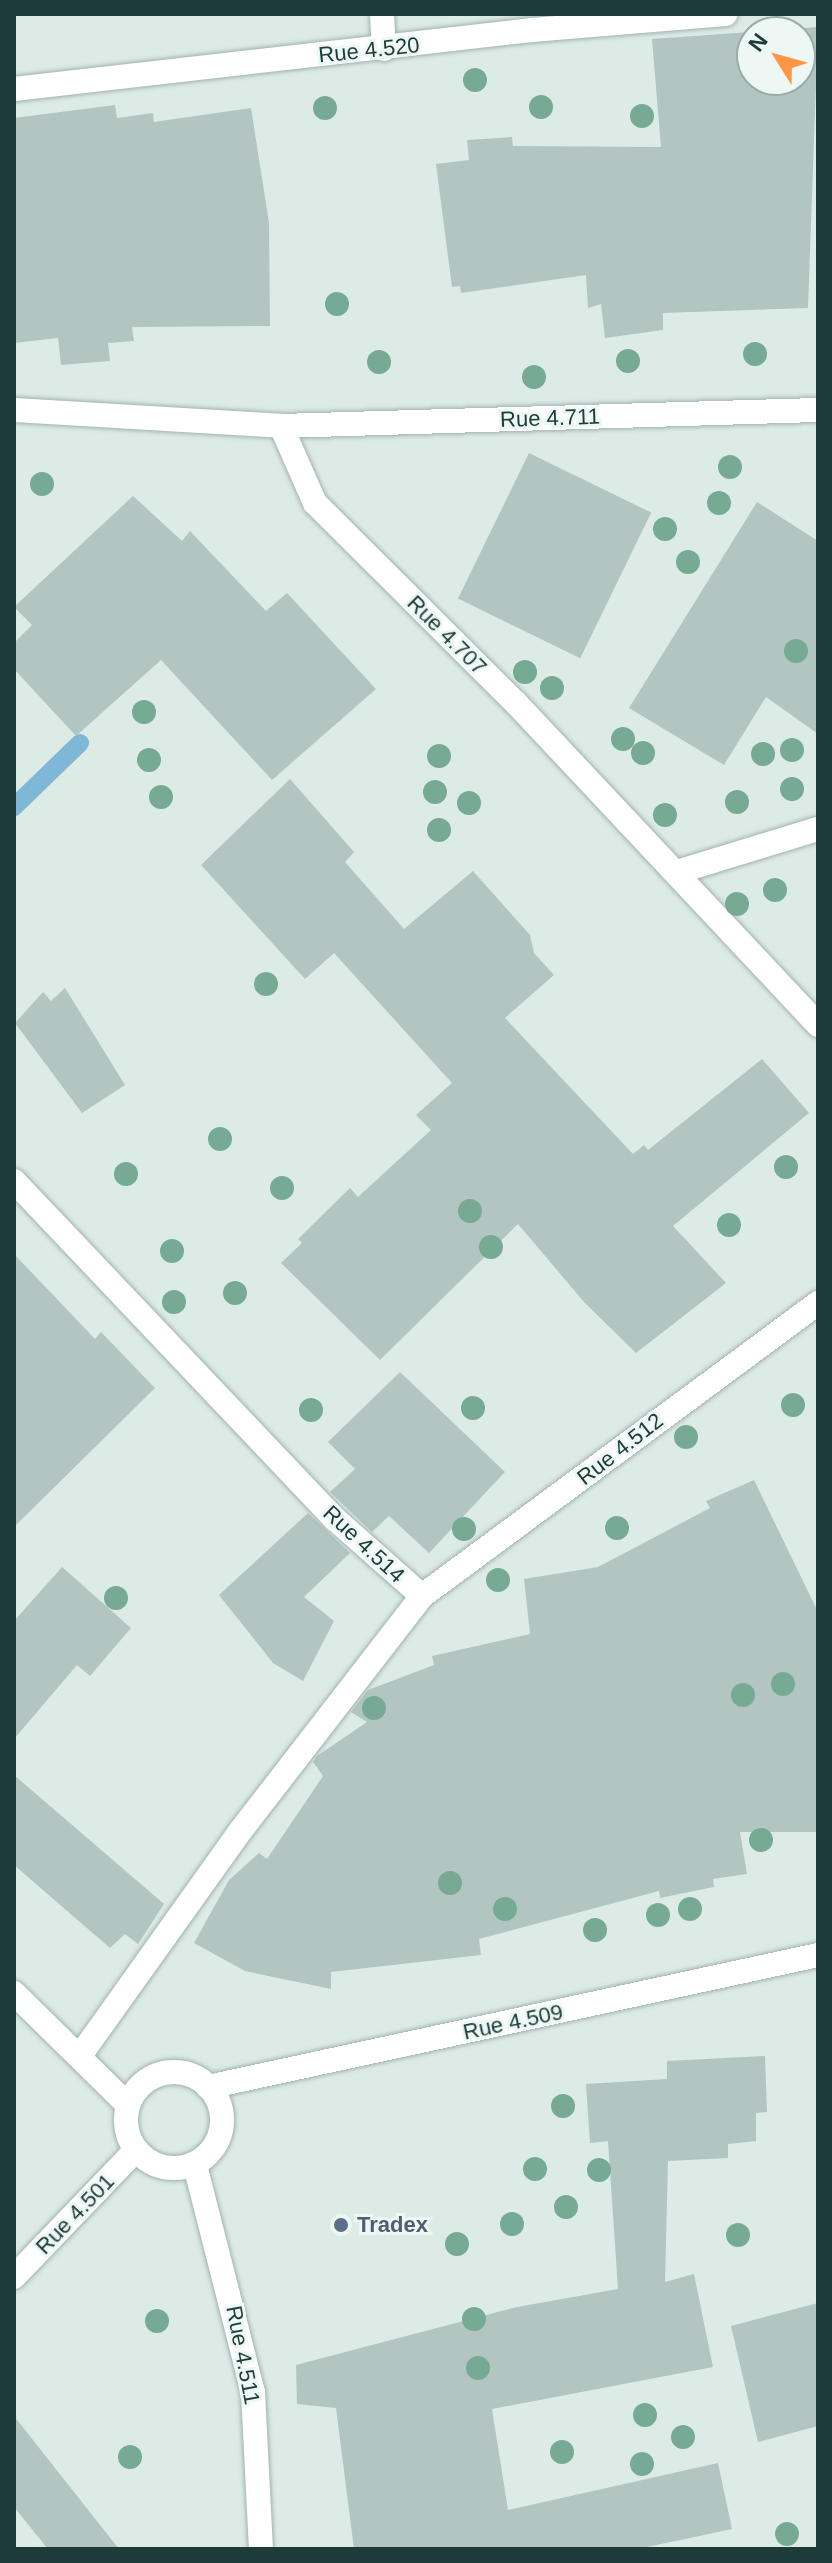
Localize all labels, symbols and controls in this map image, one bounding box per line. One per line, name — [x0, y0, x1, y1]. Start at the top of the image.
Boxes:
north arrow — [736, 16, 816, 96]
text: N — [743, 29, 773, 56]
street label: Rue 4.520 — [317, 32, 421, 68]
street label: Rue 4.711 — [500, 403, 600, 433]
street label: Rue 4.707 — [402, 590, 492, 680]
street label: Rue 4.512 — [572, 1407, 668, 1491]
street label: Rue 4.514 — [318, 1500, 410, 1588]
street label: Rue 4.509 — [461, 1999, 565, 2045]
street label: Rue 4.501 — [30, 2168, 120, 2260]
place label: Tradex — [357, 2212, 428, 2238]
marker: Tradex — [332, 2216, 350, 2234]
street label: Rue 4.511 — [221, 2303, 265, 2407]

